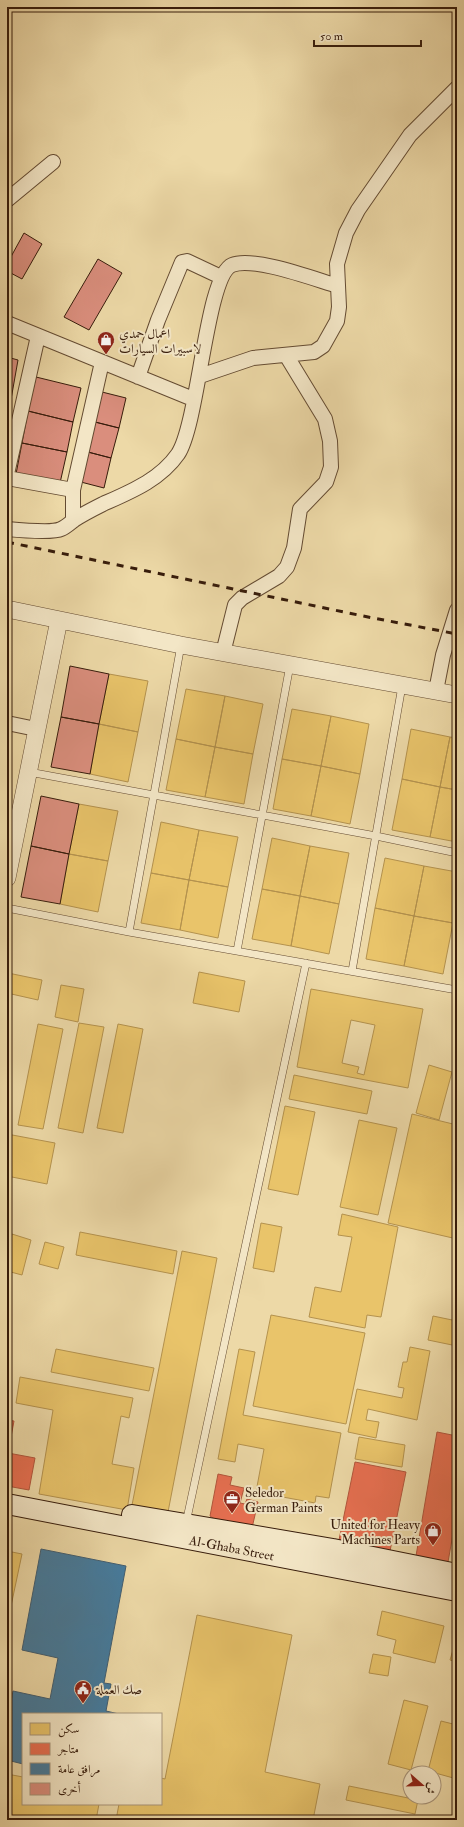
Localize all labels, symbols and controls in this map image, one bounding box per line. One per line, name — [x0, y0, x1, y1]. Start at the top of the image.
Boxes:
scale bar — [314, 22, 421, 48]
text: 50 m — [320, 29, 344, 44]
place label: اعمال حمدي لاسبيرات السيارات — [119, 326, 201, 357]
shop icon: اعمال حمدي لاسبيرات السيارات — [96, 330, 116, 355]
place label: Seledor German Paints — [245, 1485, 323, 1516]
office icon: Seledor German Paints — [222, 1489, 242, 1514]
place label: United for Heavy Machines Parts — [330, 1517, 421, 1548]
shop icon: United for Heavy Machines Parts — [423, 1521, 443, 1546]
street label: Al-Ghaba Street — [187, 1532, 275, 1564]
public building icon: صك العملة — [73, 1679, 93, 1704]
place label: صك العملة — [95, 1682, 142, 1698]
legend — [22, 1713, 162, 1805]
text: سكن — [58, 1722, 79, 1738]
text: متاجر — [56, 1742, 79, 1757]
text: مرافق عامة — [58, 1762, 100, 1778]
north arrow — [402, 1765, 442, 1805]
text: أخرى — [58, 1781, 81, 1797]
text: ش — [423, 1781, 439, 1796]

